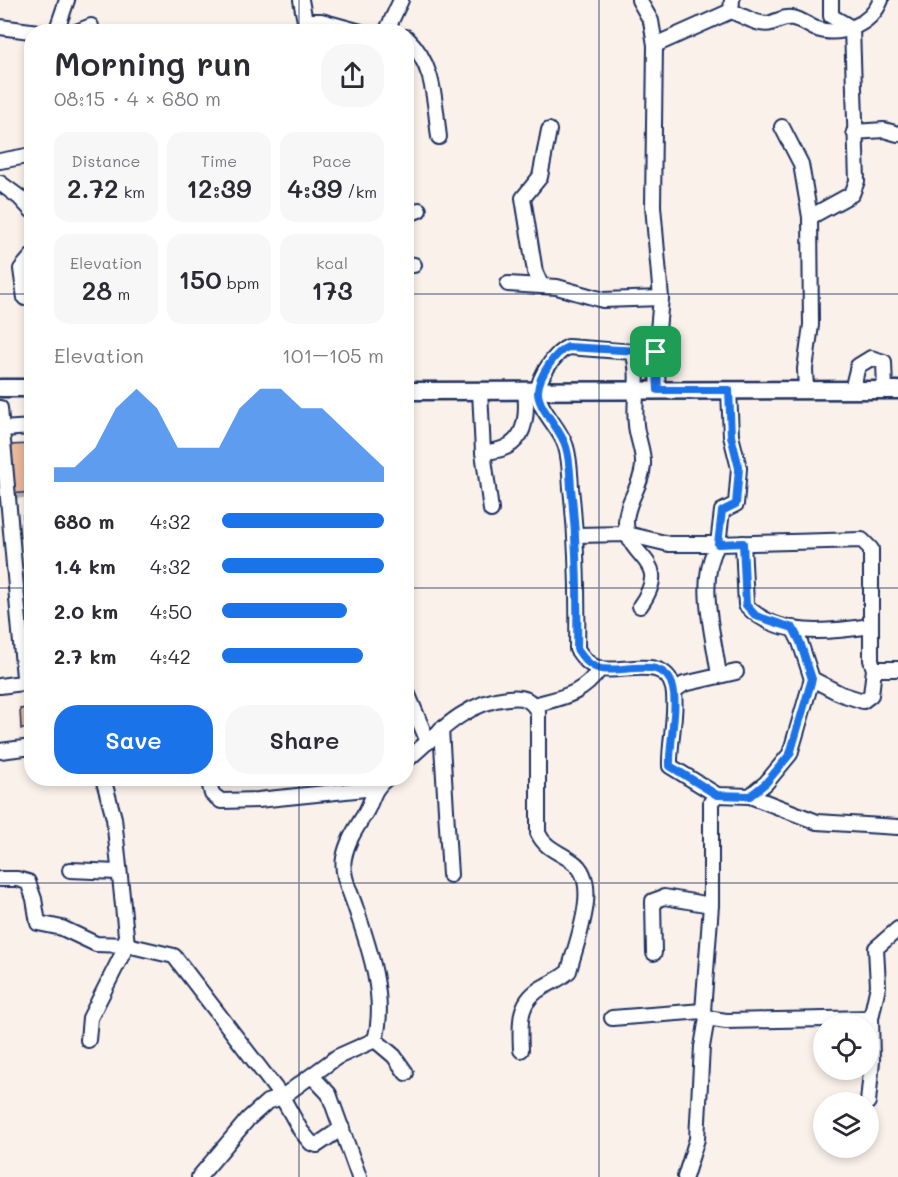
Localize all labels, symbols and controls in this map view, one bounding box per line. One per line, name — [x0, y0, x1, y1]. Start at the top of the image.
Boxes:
text: Morning run — [54, 41, 251, 84]
button: share — [321, 44, 384, 107]
text: 08:15 · 4 × 680 m — [54, 85, 221, 111]
text: Distance — [72, 150, 140, 171]
text: Time — [201, 150, 237, 171]
text: Pace — [312, 150, 352, 171]
text: 2.72 — [67, 171, 119, 205]
text: 12:39 — [186, 171, 252, 205]
text: 4:39 — [287, 171, 342, 205]
text: km — [119, 181, 145, 202]
text: /km — [342, 181, 377, 202]
text: Elevation — [70, 252, 142, 273]
text: kcal — [316, 252, 348, 273]
text: 150 — [178, 262, 222, 296]
text: bpm — [222, 272, 260, 293]
text: 28 — [82, 273, 112, 307]
text: 173 — [311, 273, 353, 307]
text: m — [112, 283, 130, 304]
pin — [630, 326, 681, 377]
icon: arrive — [639, 335, 672, 368]
text: Elevation — [54, 342, 144, 368]
text: 101–105 m — [282, 342, 384, 368]
text: 680 m — [54, 508, 114, 534]
text: 4:32 — [150, 508, 191, 534]
text: 1.4 km — [54, 553, 116, 579]
text: 4:32 — [150, 553, 191, 579]
text: 2.0 km — [54, 598, 118, 624]
text: 4:50 — [150, 598, 192, 624]
text: 2.7 km — [54, 643, 116, 669]
text: 4:42 — [150, 643, 191, 669]
button: Save — [54, 705, 213, 774]
button: Share — [225, 705, 384, 774]
map controls — [813, 1014, 879, 1158]
button: locate — [813, 1014, 879, 1080]
button: layers — [813, 1092, 879, 1158]

